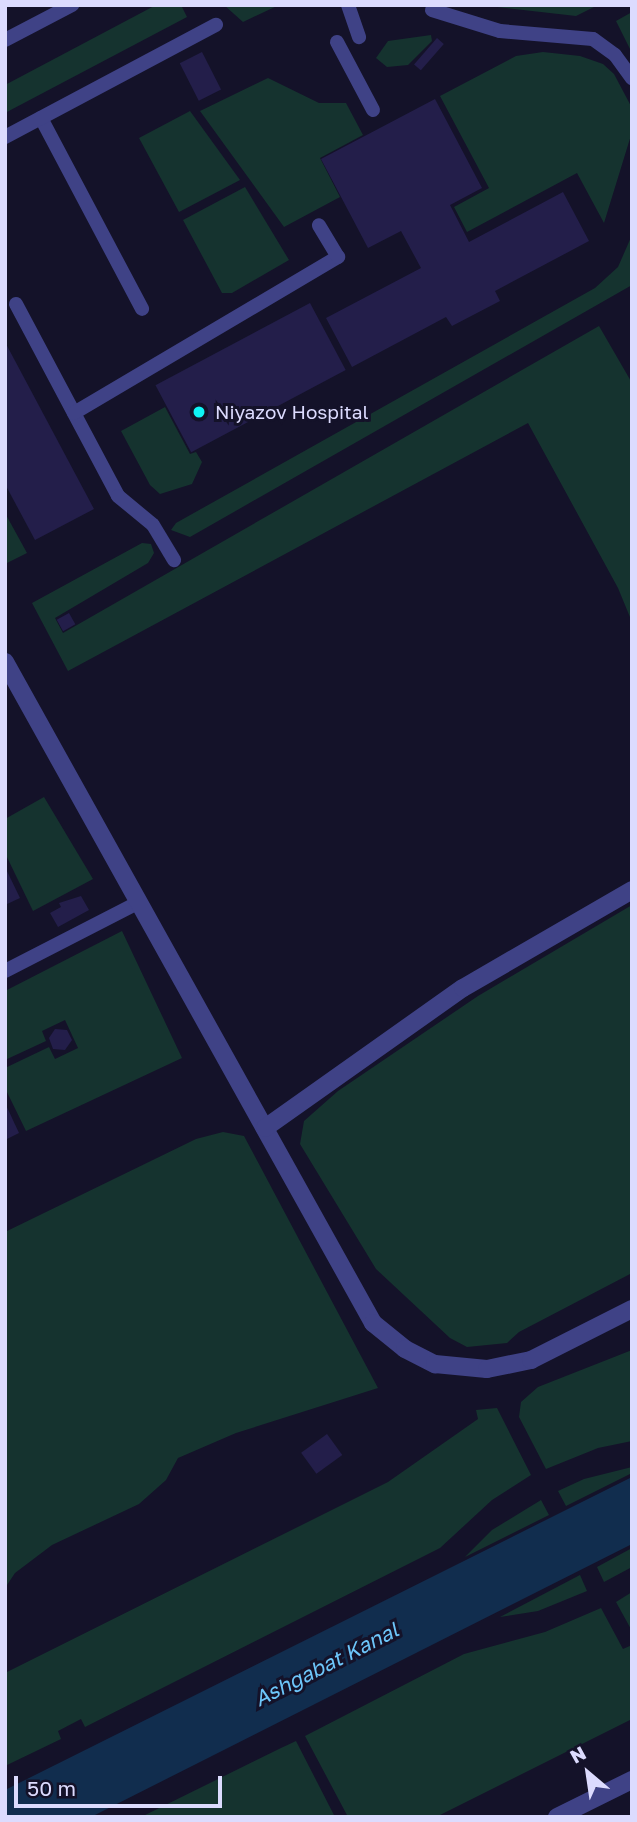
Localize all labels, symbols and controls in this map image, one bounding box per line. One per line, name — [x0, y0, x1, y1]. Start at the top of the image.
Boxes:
place label: Niyazov Hospital — [215, 401, 369, 423]
marker: Niyazov Hospital — [189, 402, 209, 422]
water label: Ashgabat Kanal — [250, 1617, 402, 1711]
north arrow — [553, 1738, 623, 1808]
text: N — [566, 1741, 589, 1768]
scale bar — [18, 1762, 226, 1806]
text: 50 m — [27, 1775, 76, 1801]

